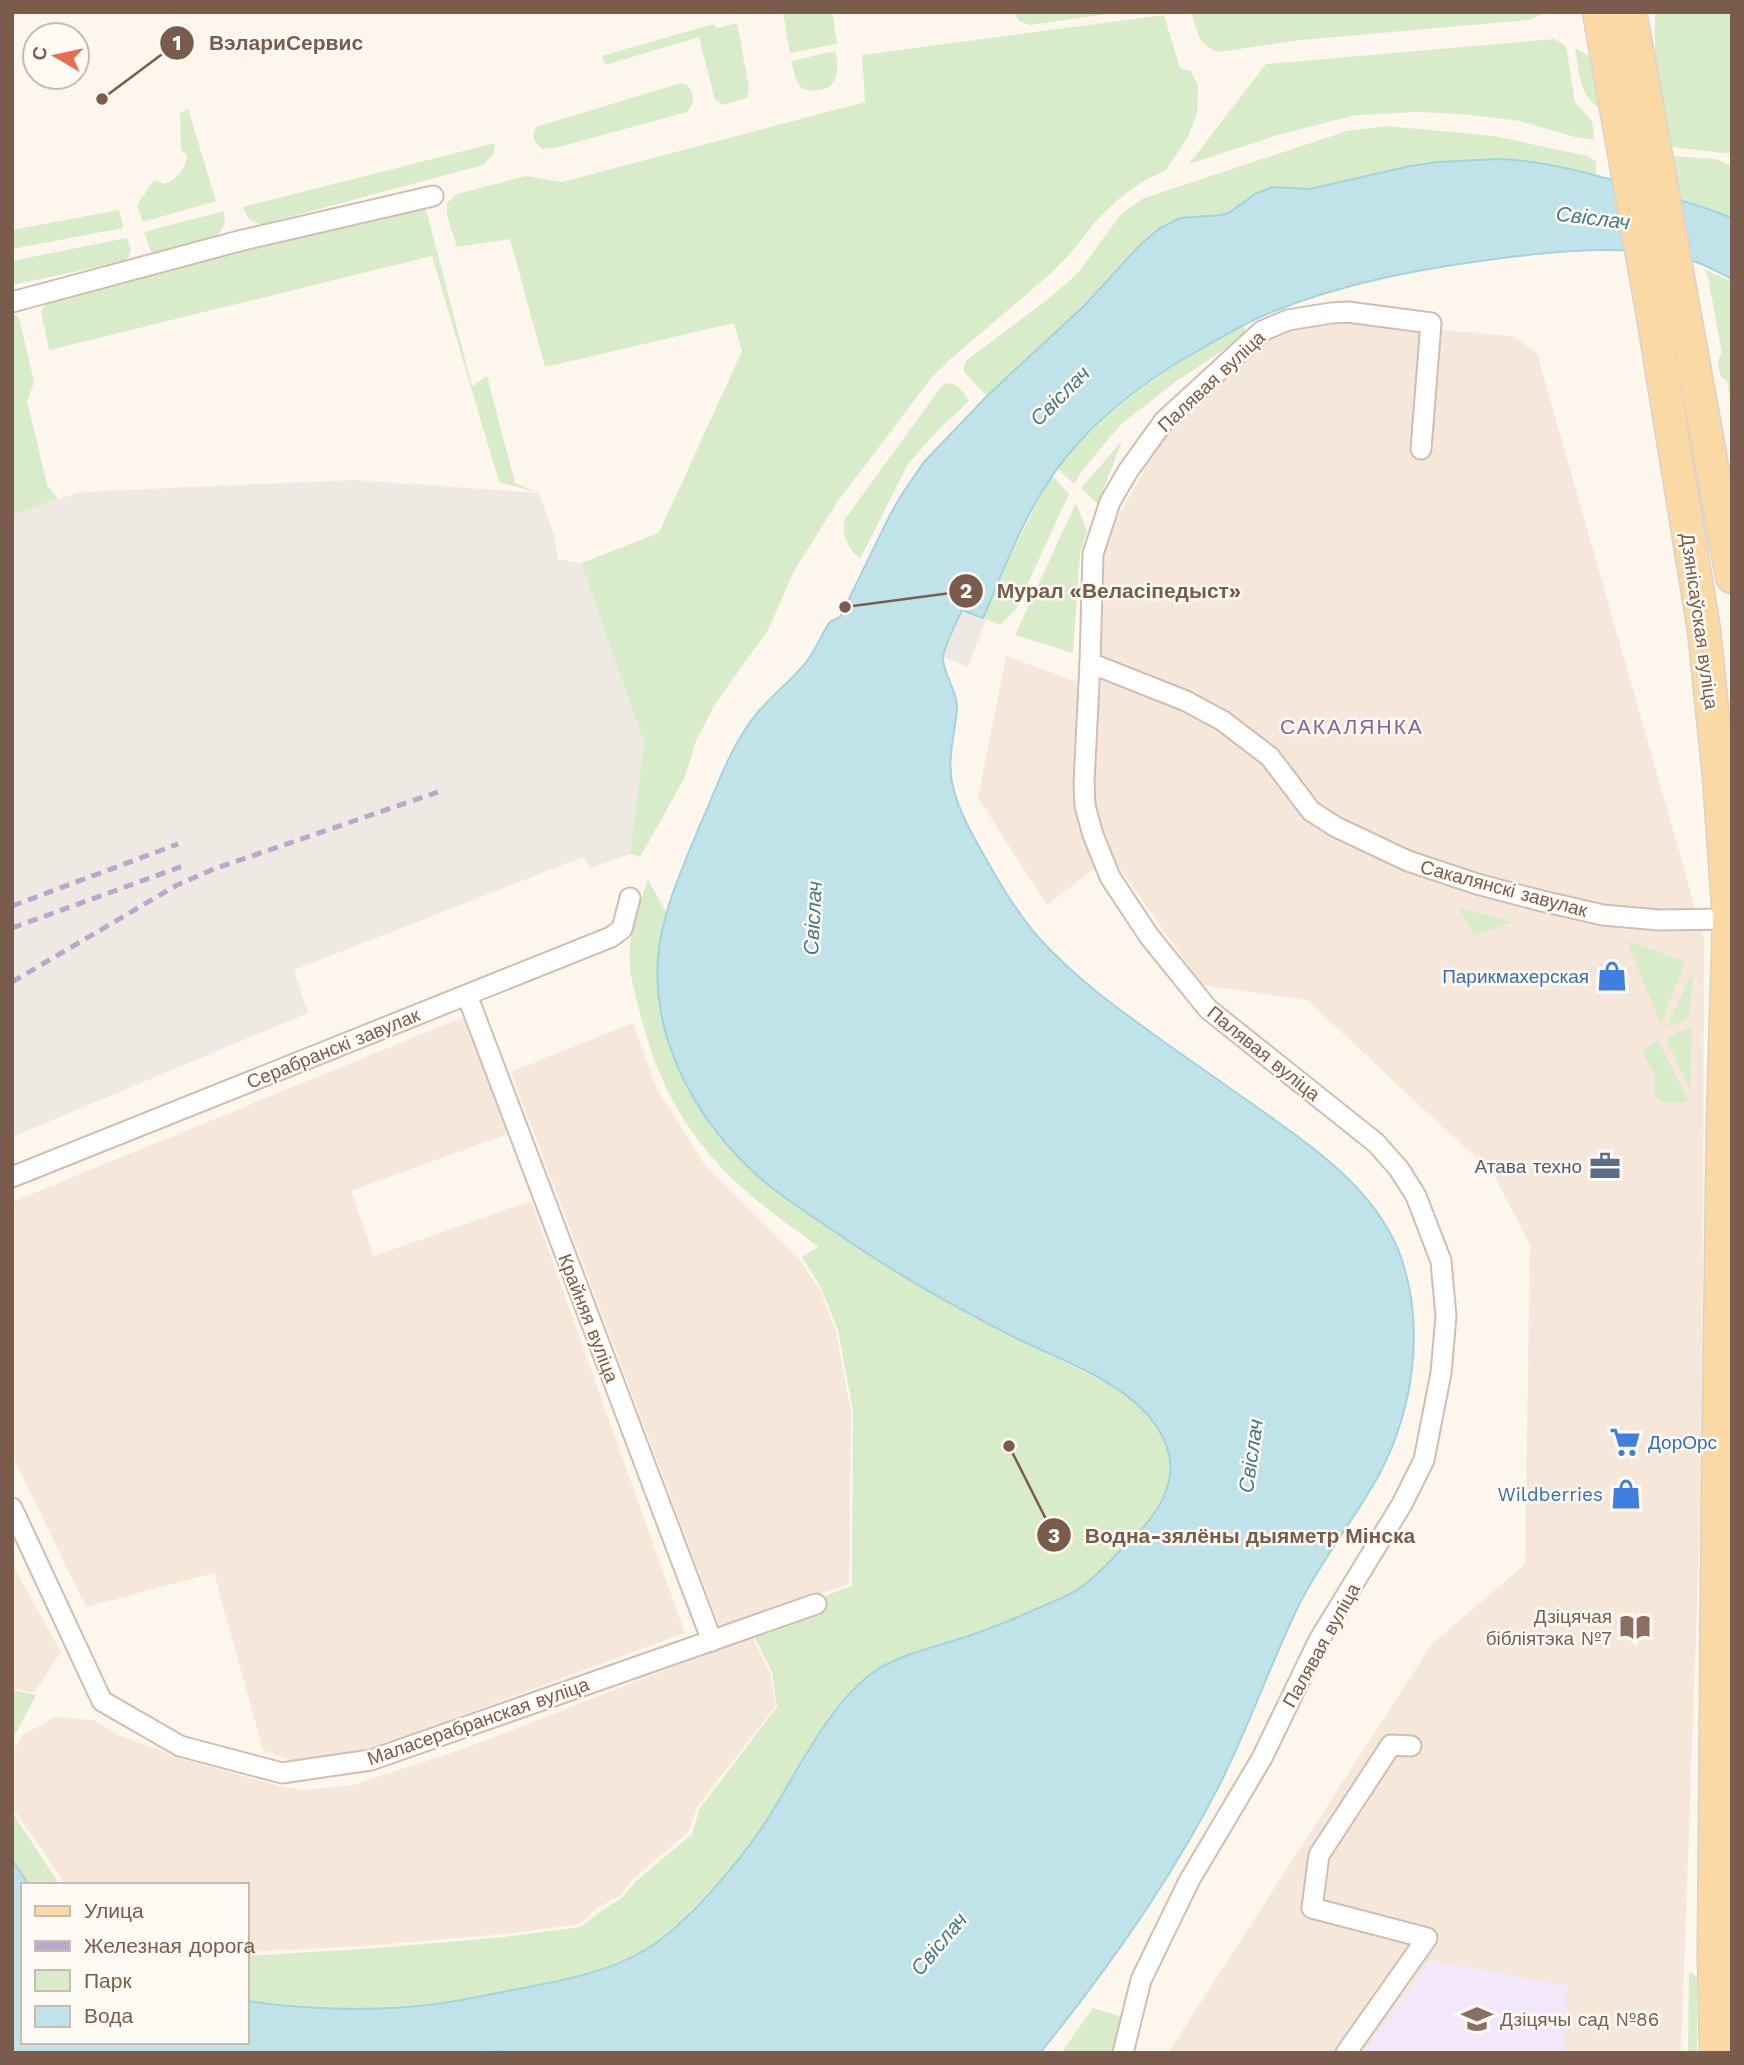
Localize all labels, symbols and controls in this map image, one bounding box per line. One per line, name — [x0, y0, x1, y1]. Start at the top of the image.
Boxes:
north arrow — [21, 21, 91, 91]
callout: ВэлариСервис — [160, 22, 377, 64]
text: 1 — [172, 30, 182, 55]
text: ВэлариСервис — [209, 30, 363, 55]
text: С — [27, 45, 52, 62]
water label: Свіслач — [1555, 201, 1632, 234]
street label: Палявая вуліца — [1153, 325, 1270, 437]
water label: Свіслач — [1025, 360, 1095, 431]
street label: Дзянісаўская вуліца — [1676, 531, 1723, 711]
callout: Мурал «Веласіпедыст» — [948, 570, 1255, 612]
text: 2 — [960, 578, 972, 603]
text: Мурал «Веласіпедыст» — [997, 578, 1241, 603]
district label: САКАЛЯНКА — [1280, 714, 1424, 739]
street label: Сакалянскі завулак — [1418, 855, 1591, 922]
water label: Свіслач — [798, 880, 827, 956]
shop icon: Парикмахерская — [1595, 959, 1629, 993]
place label: Парикмахерская — [1442, 965, 1589, 988]
street label: Палявая вуліца — [1203, 1001, 1325, 1106]
street label: Серабранскі завулак — [243, 1003, 424, 1094]
office icon: Атава техно — [1588, 1149, 1622, 1183]
place label: Атава техно — [1475, 1155, 1582, 1178]
street label: Крайняя вуліца — [553, 1251, 624, 1386]
water label: Свіслач — [1233, 1417, 1268, 1494]
supermarket icon: ДорОрс — [1608, 1425, 1642, 1459]
place label: ДорОрс — [1648, 1431, 1717, 1454]
shop icon: Wildberries — [1609, 1477, 1643, 1511]
place label: Wildberries — [1498, 1483, 1603, 1506]
callout: Водна-зялёны дыяметр Мінска — [1036, 1514, 1430, 1556]
text: 3 — [1048, 1523, 1060, 1548]
text: Водна-зялёны дыяметр Мінска — [1085, 1523, 1415, 1548]
street label: Палявая вуліца — [1278, 1579, 1365, 1711]
place label: Дзіцячая бібліятэка №7 — [1486, 1605, 1612, 1650]
library icon: Дзіцячая бібліятэка №7 — [1618, 1610, 1652, 1644]
street label: Маласерабранская вуліца — [364, 1673, 592, 1770]
legend — [21, 1883, 248, 2044]
text: Улица — [84, 1898, 144, 1923]
water label: Свіслач — [905, 1907, 972, 1980]
text: Железная дорога — [84, 1933, 256, 1958]
text: Парк — [84, 1968, 132, 1993]
school or university icon: Дзіцячы сад №86 — [1460, 2002, 1494, 2036]
text: Вода — [84, 2003, 133, 2028]
place label: Дзіцячы сад №86 — [1500, 2008, 1659, 2031]

